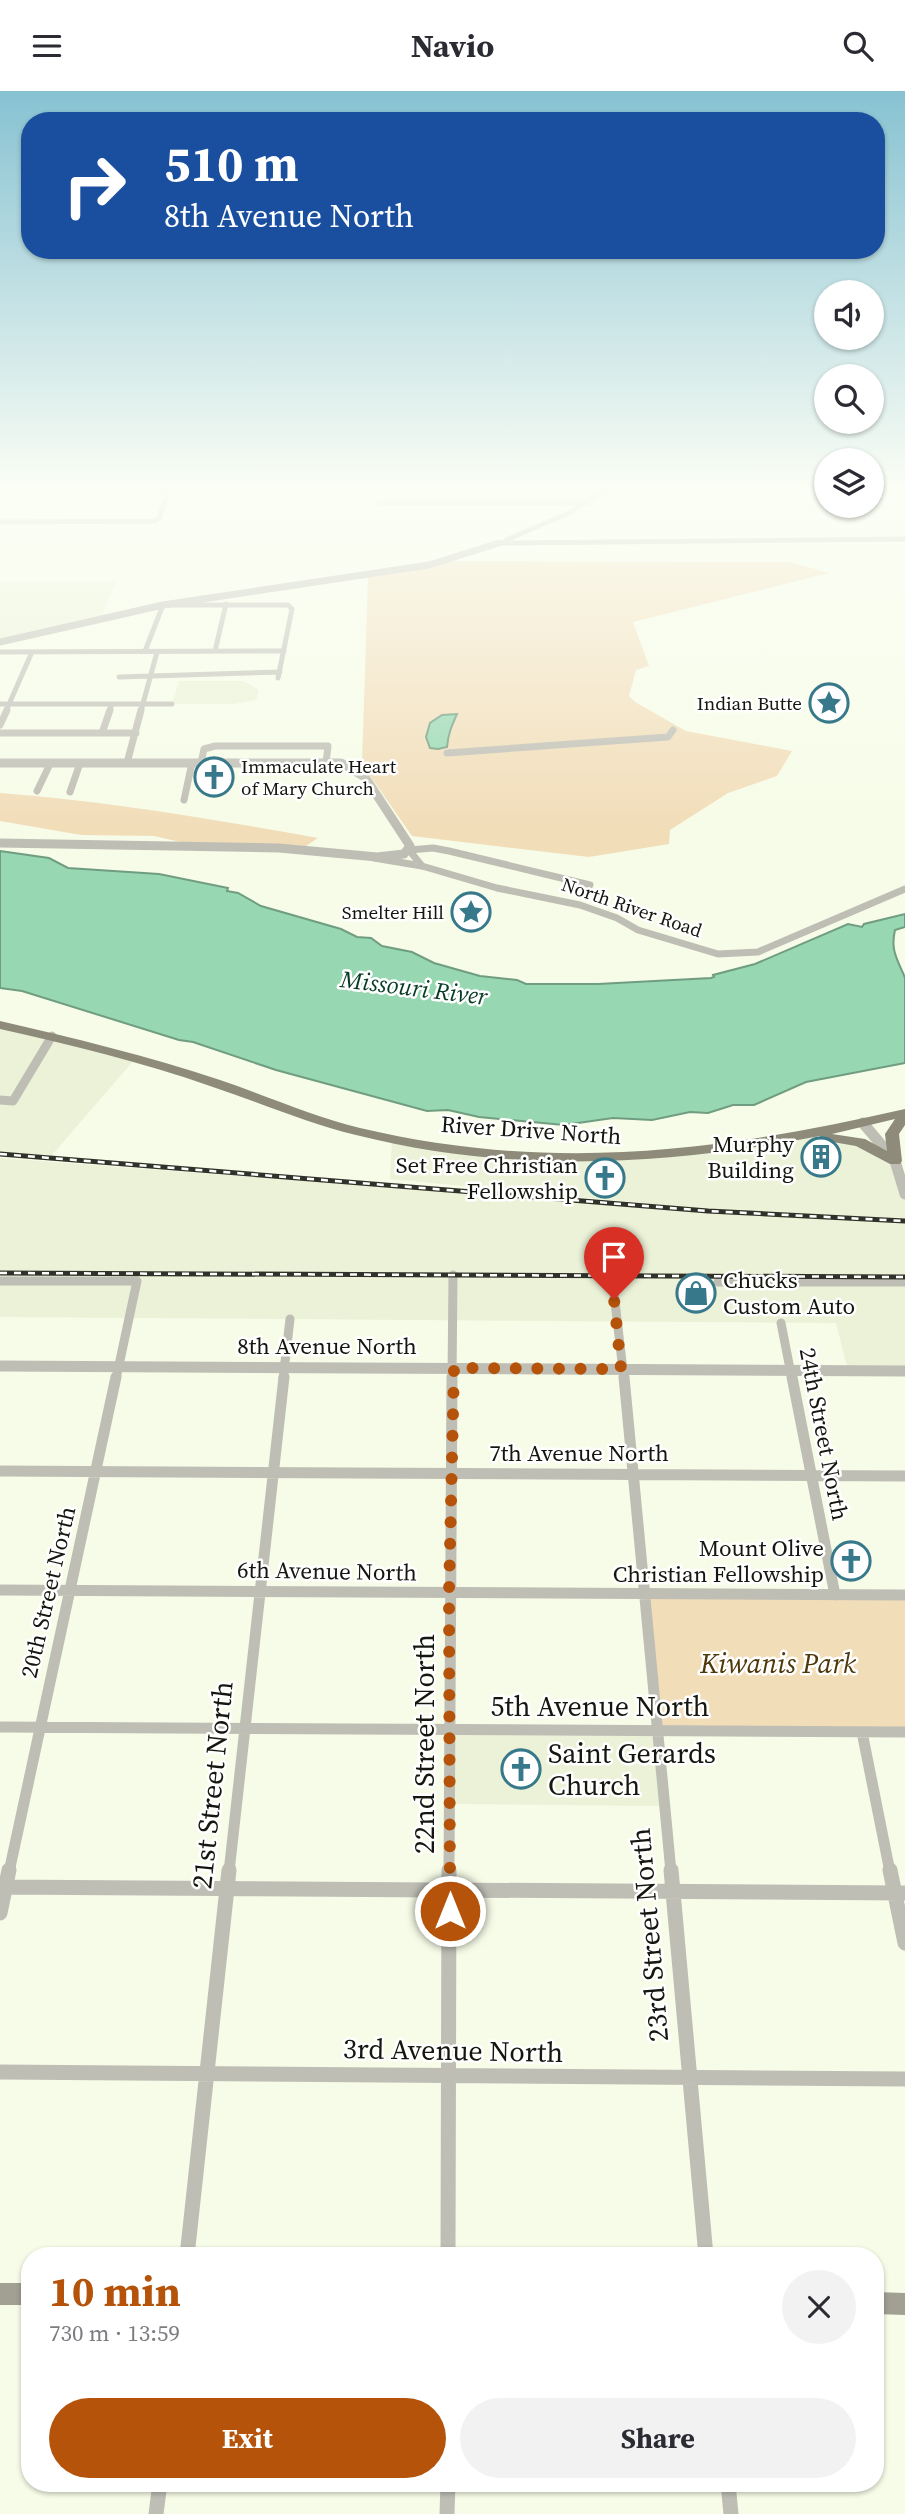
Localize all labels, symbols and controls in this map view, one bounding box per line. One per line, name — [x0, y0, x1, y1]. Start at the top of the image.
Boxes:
text: Navio — [411, 24, 494, 68]
icon: menu — [28, 27, 66, 65]
icon: search — [839, 27, 877, 65]
text: 510 m — [164, 130, 299, 197]
icon: right — [49, 140, 140, 231]
text: 8th Avenue North — [164, 194, 414, 238]
map controls — [814, 280, 884, 518]
button: sound — [814, 280, 884, 350]
button: search — [814, 364, 884, 434]
button: layers — [814, 448, 884, 518]
place icon: Indian Butte — [808, 682, 850, 724]
place label: Indian Butte — [697, 690, 802, 716]
place label: Immaculate Heart of Mary Church — [241, 753, 397, 801]
church icon: Immaculate Heart of Mary Church — [193, 756, 235, 798]
street label: North River Road — [558, 871, 706, 943]
place icon: Smelter Hill — [450, 891, 492, 933]
place label: Smelter Hill — [342, 899, 444, 925]
water label: Missouri River — [338, 962, 491, 1013]
street label: River Drive North — [440, 1108, 623, 1152]
place label: Murphy Building — [707, 1128, 794, 1186]
building icon: Murphy Building — [800, 1136, 842, 1178]
place label: Set Free Christian Fellowship — [396, 1149, 578, 1207]
church icon: Set Free Christian Fellowship — [584, 1157, 626, 1199]
pin — [584, 1227, 644, 1299]
icon: arrive — [595, 1238, 633, 1276]
place label: Chucks Custom Auto — [723, 1264, 855, 1322]
shop icon: Chucks Custom Auto — [675, 1272, 717, 1314]
street label: 8th Avenue North — [237, 1330, 417, 1362]
street label: 24th Street North — [792, 1345, 856, 1523]
street label: 7th Avenue North — [489, 1437, 669, 1469]
street label: 20th Street North — [13, 1503, 83, 1681]
place label: Mount Olive Christian Fellowship — [613, 1532, 824, 1590]
church icon: Mount Olive Christian Fellowship — [830, 1540, 872, 1582]
street label: 6th Avenue North — [237, 1553, 417, 1589]
street label: 22nd Street North — [405, 1634, 443, 1854]
park label: Kiwanis Park — [699, 1644, 857, 1682]
street label: 21st Street North — [182, 1679, 242, 1891]
street label: 5th Avenue North — [491, 1687, 709, 1725]
place label: Saint Gerards Church — [548, 1734, 716, 1804]
church icon: Saint Gerards Church — [500, 1748, 542, 1790]
street label: 23rd Street North — [621, 1826, 677, 2044]
position arrow — [413, 1874, 487, 1948]
street label: 3rd Avenue North — [343, 2029, 563, 2071]
text: 10 min — [49, 2262, 181, 2320]
button: close — [782, 2270, 856, 2344]
text: 730 m · 13:59 — [49, 2317, 180, 2349]
button: Exit — [49, 2398, 446, 2478]
button: Share — [460, 2398, 856, 2478]

